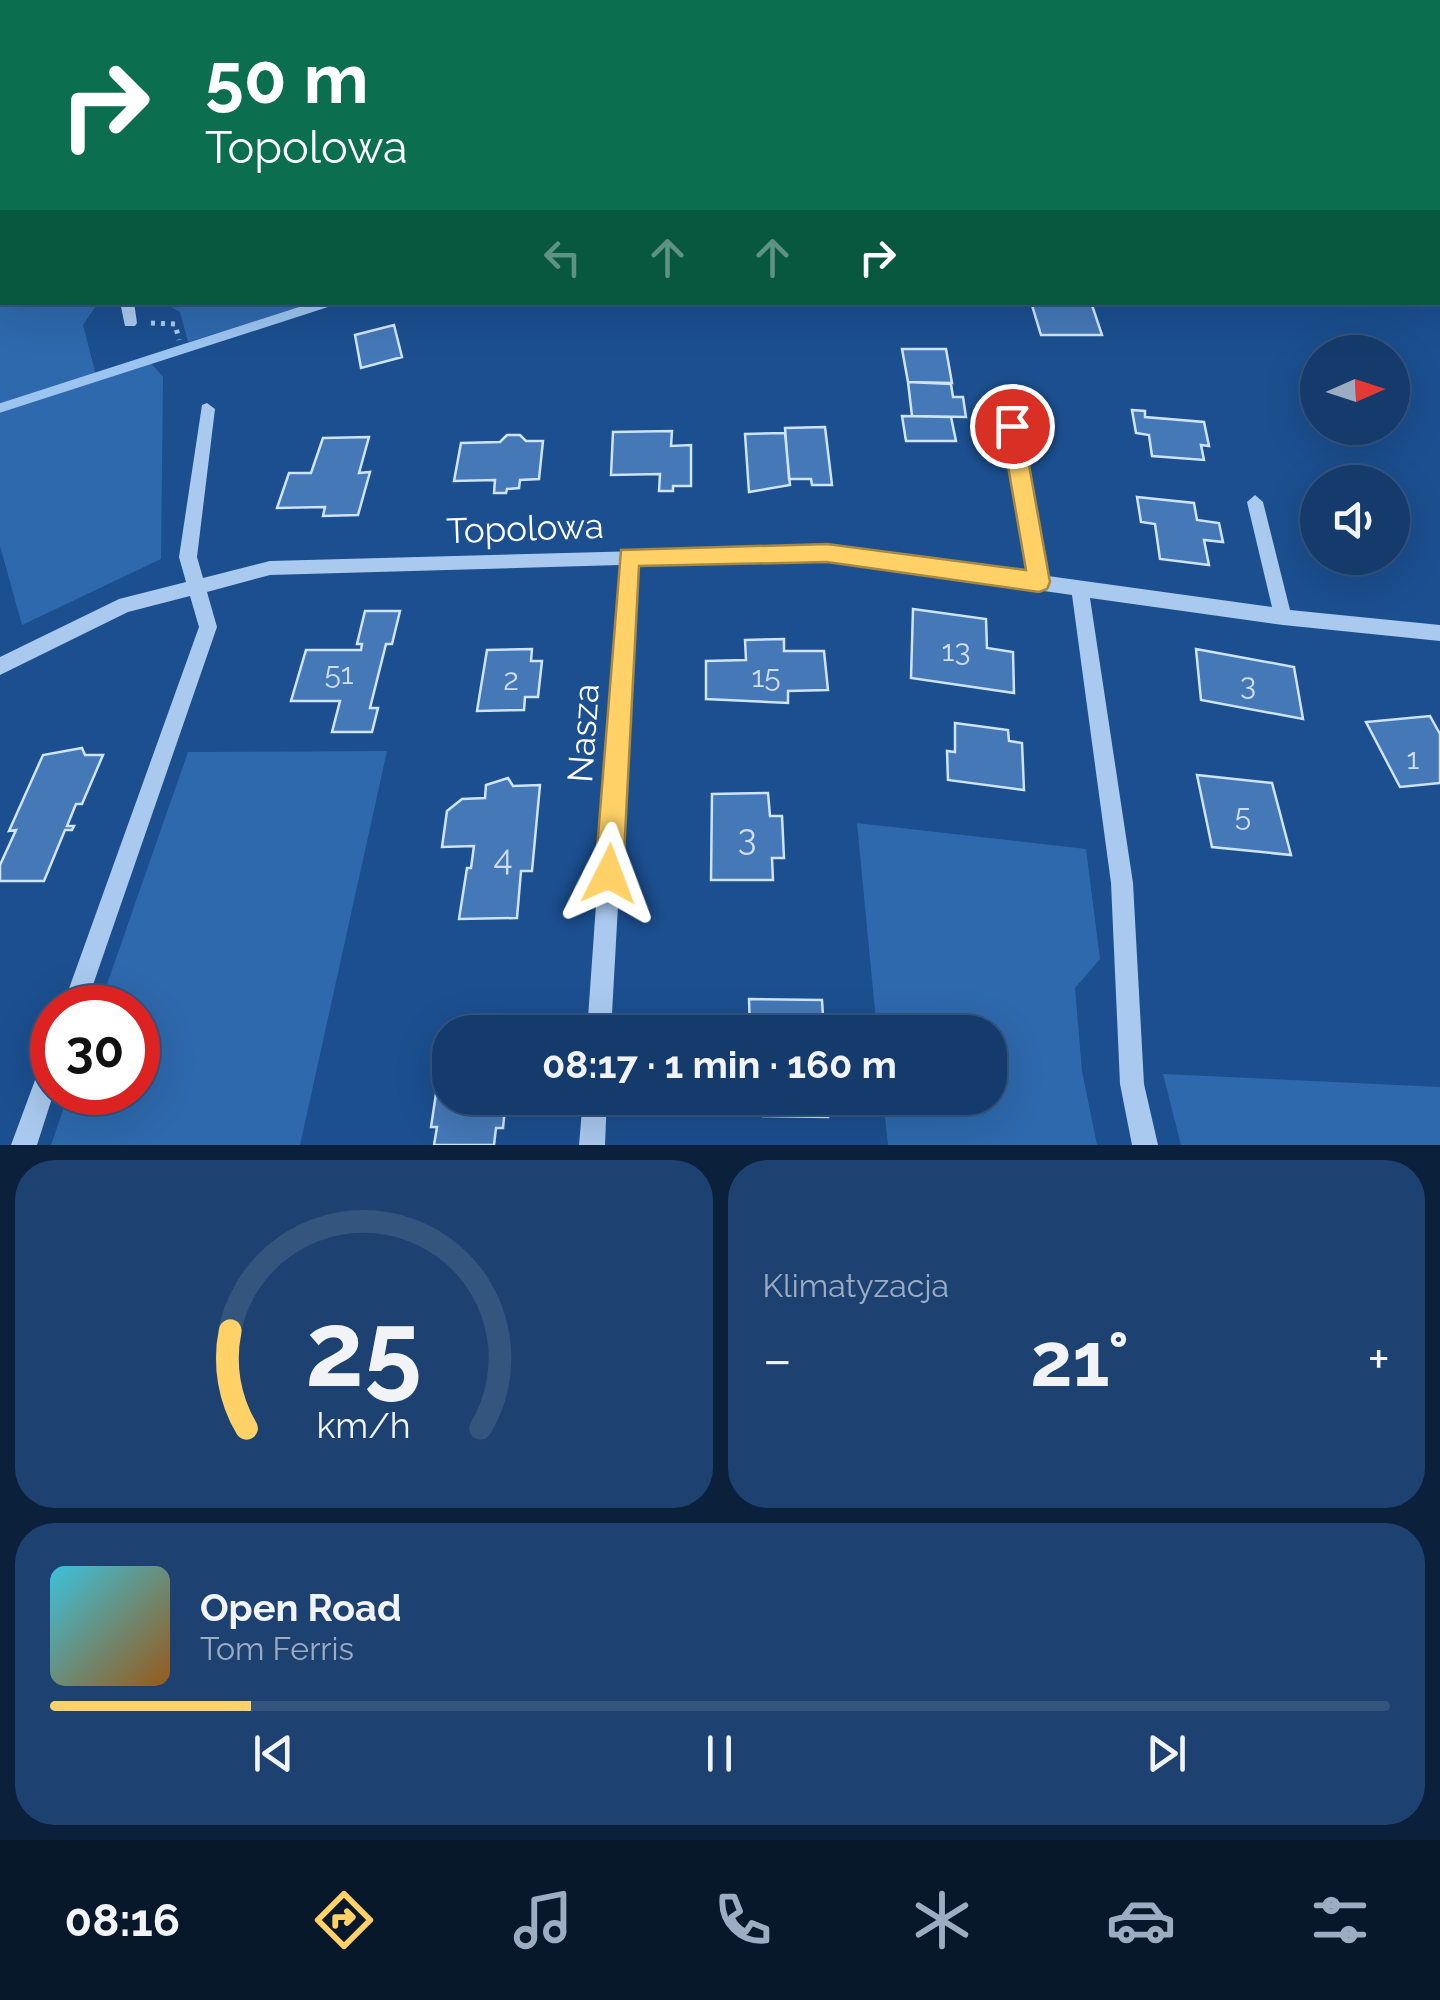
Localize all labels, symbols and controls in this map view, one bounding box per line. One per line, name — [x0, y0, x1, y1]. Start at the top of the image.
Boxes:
text: 50 m — [205, 37, 369, 119]
icon: right — [40, 40, 170, 170]
text: Topolowa — [205, 121, 407, 174]
icon: left — [535, 230, 590, 285]
icon: ahead — [640, 230, 695, 285]
icon: ahead — [745, 230, 800, 285]
icon: right — [850, 230, 905, 285]
north arrow — [1300, 335, 1410, 445]
map controls — [1300, 335, 1410, 575]
pin — [970, 384, 1055, 469]
icon: arrive — [985, 399, 1040, 454]
button: sound — [1300, 465, 1410, 575]
street label: Topolowa — [446, 505, 604, 551]
house number: 13 — [942, 633, 970, 668]
house number: 51 — [324, 656, 354, 691]
house number: 15 — [751, 659, 781, 694]
house number: 2 — [503, 662, 519, 697]
house number: 3 — [1240, 667, 1256, 702]
street label: Nasza — [559, 682, 607, 784]
house number: 1 — [1407, 741, 1420, 776]
house number: 5 — [1235, 798, 1251, 833]
house number: 3 — [738, 817, 756, 858]
position arrow — [557, 822, 661, 926]
house number: 4 — [493, 837, 513, 878]
speed limit sign: 30 — [30, 985, 160, 1115]
text: 08:17 · 1 min · 160 m — [542, 1042, 897, 1087]
text: Klimatyzacja — [763, 1267, 949, 1304]
text: 25 — [306, 1288, 422, 1410]
text: 21° — [1030, 1315, 1129, 1404]
text: − — [763, 1327, 792, 1392]
text: + — [1367, 1327, 1390, 1392]
text: km/h — [317, 1404, 411, 1446]
text: Open Road — [200, 1585, 401, 1630]
text: Tom Ferris — [200, 1630, 354, 1667]
icon: previous — [246, 1726, 301, 1781]
icon: pause — [692, 1726, 747, 1781]
icon: next — [1139, 1726, 1194, 1781]
icon: directions — [309, 1885, 379, 1955]
icon: music — [508, 1885, 578, 1955]
icon: phone — [708, 1885, 778, 1955]
icon: climate — [907, 1885, 977, 1955]
icon: car — [1106, 1885, 1176, 1955]
icon: filters — [1305, 1885, 1375, 1955]
text: 08:16 — [65, 1894, 180, 1947]

